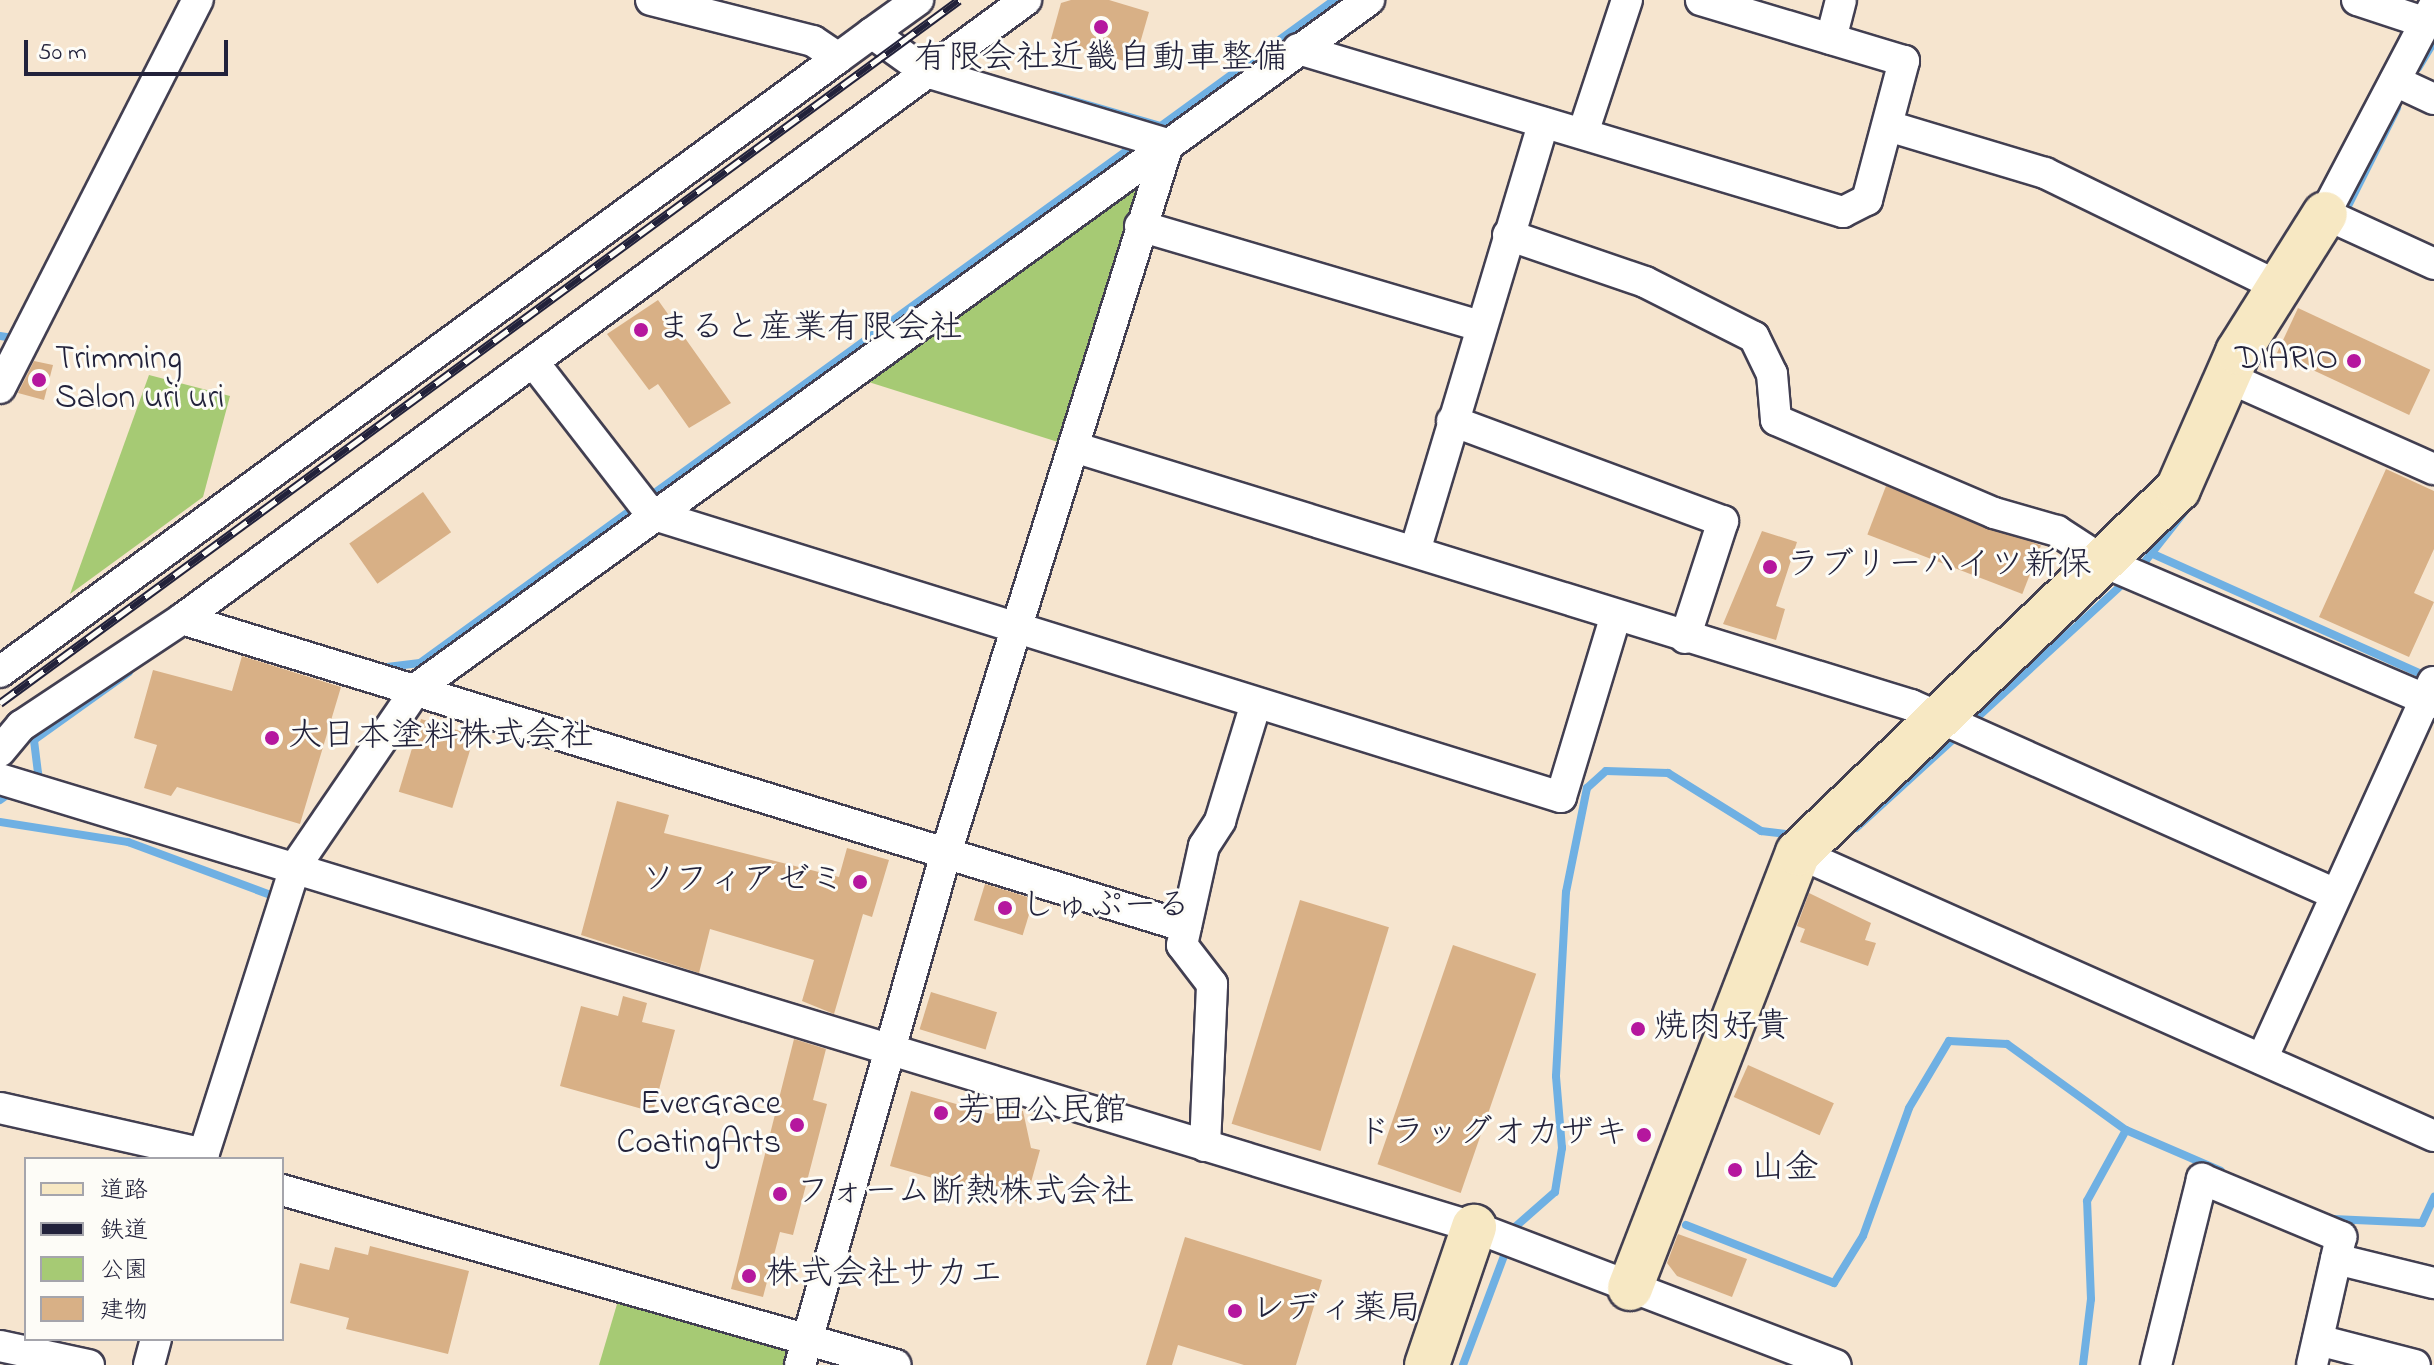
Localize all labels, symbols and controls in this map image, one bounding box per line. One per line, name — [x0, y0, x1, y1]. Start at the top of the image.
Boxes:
marker: 有限会社近畿自動車整備 — [1092, 18, 1110, 36]
scale bar — [28, 24, 232, 74]
text: 50 m — [38, 36, 87, 71]
place label: 有限会社近畿自動車整備 — [914, 40, 1288, 80]
place label: まると産業有限会社 — [657, 310, 963, 350]
marker: まると産業有限会社 — [632, 321, 650, 339]
place label: Trimming Salon uri uri — [55, 340, 224, 420]
place label: DIARIO — [2235, 341, 2338, 381]
marker: DIARIO — [2345, 352, 2363, 370]
marker: Trimming Salon uri uri — [30, 371, 48, 389]
place label: ラブリーハイツ新保 — [1786, 547, 2092, 587]
marker: ラブリーハイツ新保 — [1761, 558, 1779, 576]
place label: 大日本塗料株式会社 — [288, 718, 594, 758]
marker: 大日本塗料株式会社 — [263, 729, 281, 747]
place label: ソフィアゼミ — [640, 862, 844, 902]
marker: ソフィアゼミ — [851, 873, 869, 891]
place label: しゅぷーる — [1021, 888, 1191, 928]
marker: しゅぷーる — [996, 899, 1014, 917]
place label: 焼肉好貴 — [1654, 1009, 1790, 1049]
marker: 焼肉好貴 — [1629, 1020, 1647, 1038]
place label: EverGrace CoatingArts — [616, 1085, 781, 1164]
place label: 芳田公民館 — [957, 1093, 1127, 1133]
marker: 芳田公民館 — [932, 1104, 950, 1122]
place label: ドラッグオカザキ — [1356, 1115, 1628, 1155]
marker: EverGrace CoatingArts — [788, 1116, 806, 1134]
marker: ドラッグオカザキ — [1635, 1126, 1653, 1144]
place label: 山金 — [1751, 1150, 1819, 1190]
legend — [24, 1157, 284, 1341]
marker: 山金 — [1726, 1161, 1744, 1179]
text: 道路 — [100, 1174, 148, 1209]
place label: フォーム断熱株式会社 — [796, 1174, 1136, 1214]
marker: フォーム断熱株式会社 — [771, 1185, 789, 1203]
text: 鉄道 — [100, 1214, 148, 1249]
text: 公園 — [100, 1254, 148, 1289]
place label: 株式会社サカエ — [765, 1256, 1003, 1296]
marker: 株式会社サカエ — [740, 1267, 758, 1285]
place label: レディ薬局 — [1251, 1291, 1421, 1331]
text: 建物 — [100, 1294, 148, 1329]
marker: レディ薬局 — [1226, 1302, 1244, 1320]

